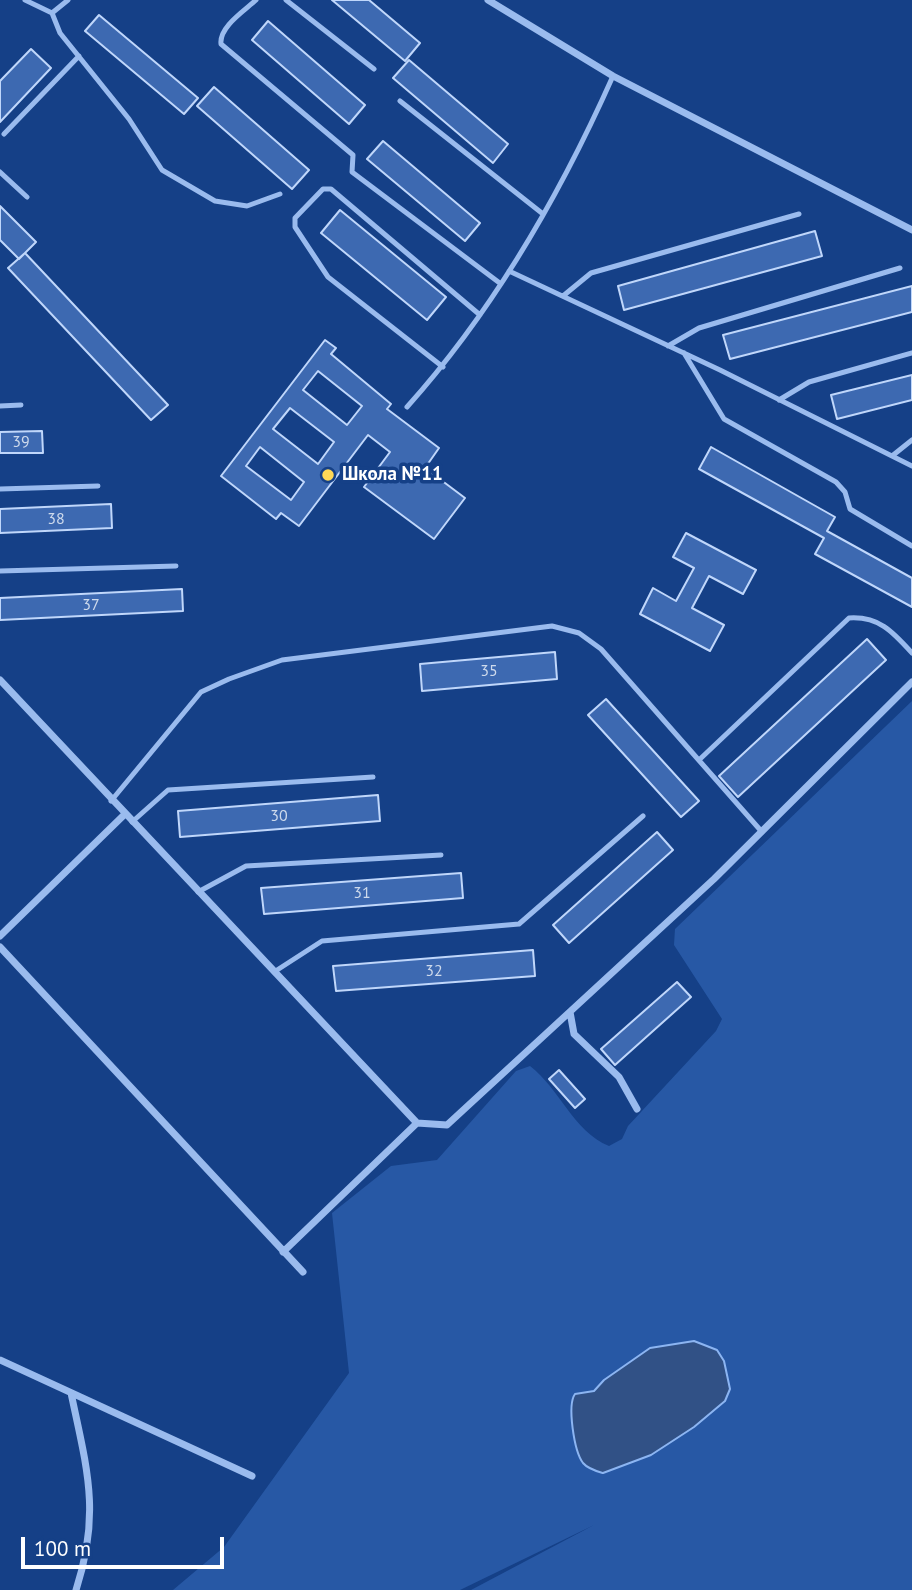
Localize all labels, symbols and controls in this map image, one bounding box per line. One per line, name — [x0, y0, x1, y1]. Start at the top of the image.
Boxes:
house number: 39 — [12, 432, 30, 452]
place label: Школа №11 — [342, 464, 443, 486]
marker: Школа №11 — [320, 467, 336, 483]
house number: 38 — [47, 509, 65, 529]
house number: 37 — [82, 595, 100, 615]
house number: 35 — [480, 661, 498, 681]
house number: 30 — [270, 806, 288, 826]
house number: 31 — [353, 883, 371, 903]
house number: 32 — [425, 961, 443, 981]
scale bar — [24, 1524, 228, 1568]
text: 100 m — [34, 1535, 91, 1562]

